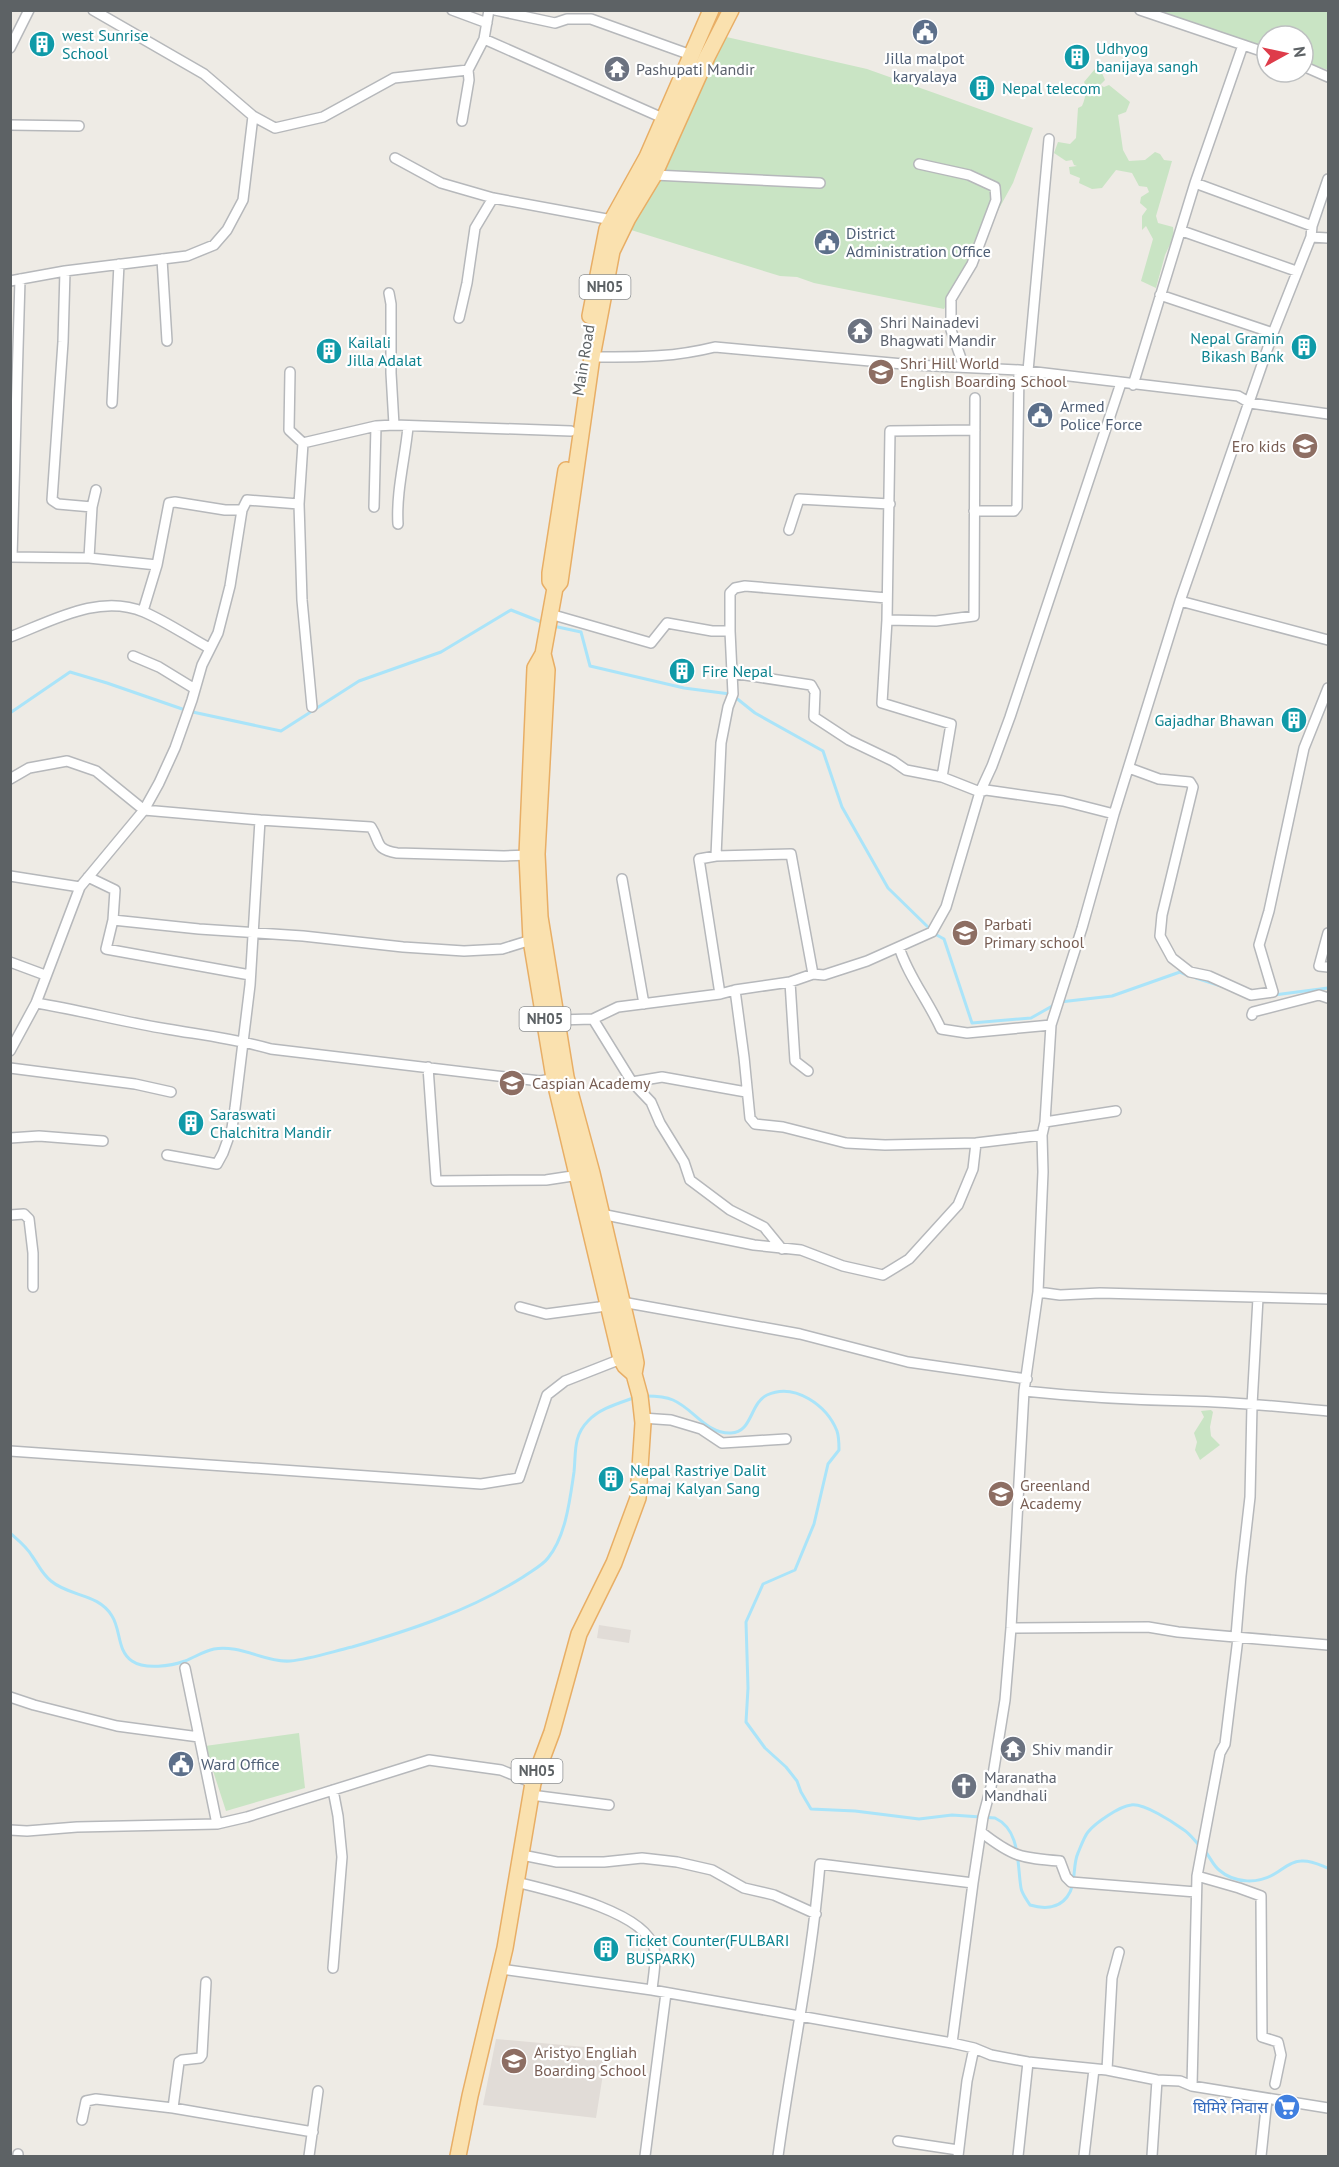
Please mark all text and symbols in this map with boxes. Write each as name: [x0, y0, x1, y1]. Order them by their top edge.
public building icon: Jilla malpot karyalaya: [910, 17, 940, 47]
north arrow: [1255, 24, 1315, 84]
place label: west Sunrise School: [62, 25, 149, 63]
building icon: west Sunrise School: [27, 29, 57, 59]
place label: Udhyog banijaya sangh: [1096, 38, 1198, 76]
building icon: Udhyog banijaya sangh: [1062, 42, 1092, 72]
text: N: [1289, 45, 1310, 59]
place label: Jilla malpot karyalaya: [885, 48, 965, 86]
temple icon: Pashupati Mandir: [602, 54, 632, 84]
place label: Pashupati Mandir: [636, 59, 755, 79]
building icon: Nepal telecom: [967, 73, 997, 103]
place label: Nepal telecom: [1002, 78, 1101, 98]
place label: District Administration Office: [846, 223, 991, 261]
public building icon: District Administration Office: [812, 227, 842, 257]
road number: NH05: [580, 275, 630, 299]
place label: Shri Nainadevi Bhagwati Mandir: [880, 312, 997, 350]
temple icon: Shri Nainadevi Bhagwati Mandir: [845, 316, 875, 346]
street label: Main Road: [568, 323, 598, 397]
place label: Nepal Gramin Bikash Bank: [1190, 328, 1284, 366]
place label: Kailali Jilla Adalat: [347, 332, 422, 370]
building icon: Nepal Gramin Bikash Bank: [1289, 332, 1319, 362]
building icon: Kailali Jilla Adalat: [314, 336, 344, 366]
place label: Shri Hill World English Boarding School: [900, 353, 1067, 391]
school or university icon: Shri Hill World English Boarding School: [866, 357, 896, 387]
place label: Armed Police Force: [1060, 396, 1142, 434]
public building icon: Armed Police Force: [1025, 400, 1055, 430]
school or university icon: Ero kids: [1290, 431, 1320, 461]
place label: Ero kids: [1232, 436, 1286, 456]
building icon: Fire Nepal: [667, 656, 697, 686]
place label: Fire Nepal: [702, 661, 773, 681]
building icon: Gajadhar Bhawan: [1279, 705, 1309, 735]
place label: Gajadhar Bhawan: [1155, 710, 1274, 730]
place label: Parbati Primary school: [984, 914, 1084, 952]
school or university icon: Parbati Primary school: [950, 918, 980, 948]
road number: NH05: [520, 1007, 570, 1031]
school or university icon: Caspian Academy: [497, 1068, 527, 1098]
place label: Caspian Academy: [532, 1073, 651, 1093]
place label: Saraswati Chalchitra Mandir: [210, 1104, 332, 1142]
building icon: Saraswati Chalchitra Mandir: [176, 1108, 206, 1138]
place label: Nepal Rastriye Dalit Samaj Kalyan Sang: [630, 1460, 767, 1498]
building icon: Nepal Rastriye Dalit Samaj Kalyan Sang: [596, 1464, 626, 1494]
place label: Greenland Academy: [1020, 1475, 1090, 1513]
school or university icon: Greenland Academy: [986, 1479, 1016, 1509]
temple icon: Shiv mandir: [998, 1734, 1028, 1764]
place label: Shiv mandir: [1032, 1739, 1114, 1759]
public building icon: Ward Office: [166, 1749, 196, 1779]
place label: Ward Office: [201, 1754, 280, 1774]
road number: NH05: [512, 1759, 562, 1783]
place label: Maranatha Mandhali: [984, 1767, 1057, 1805]
church icon: Maranatha Mandhali: [949, 1771, 979, 1801]
place label: Ticket Counter(FULBARI BUSPARK): [626, 1930, 789, 1968]
building icon: Ticket Counter(FULBARI BUSPARK): [591, 1934, 621, 1964]
place label: Aristyo Engliah Boarding School: [534, 2042, 646, 2080]
school or university icon: Aristyo Engliah Boarding School: [499, 2046, 529, 2076]
supermarket icon: घिमिरे निवास: [1272, 2092, 1302, 2122]
place label: घिमिरे निवास: [1193, 2097, 1269, 2117]

